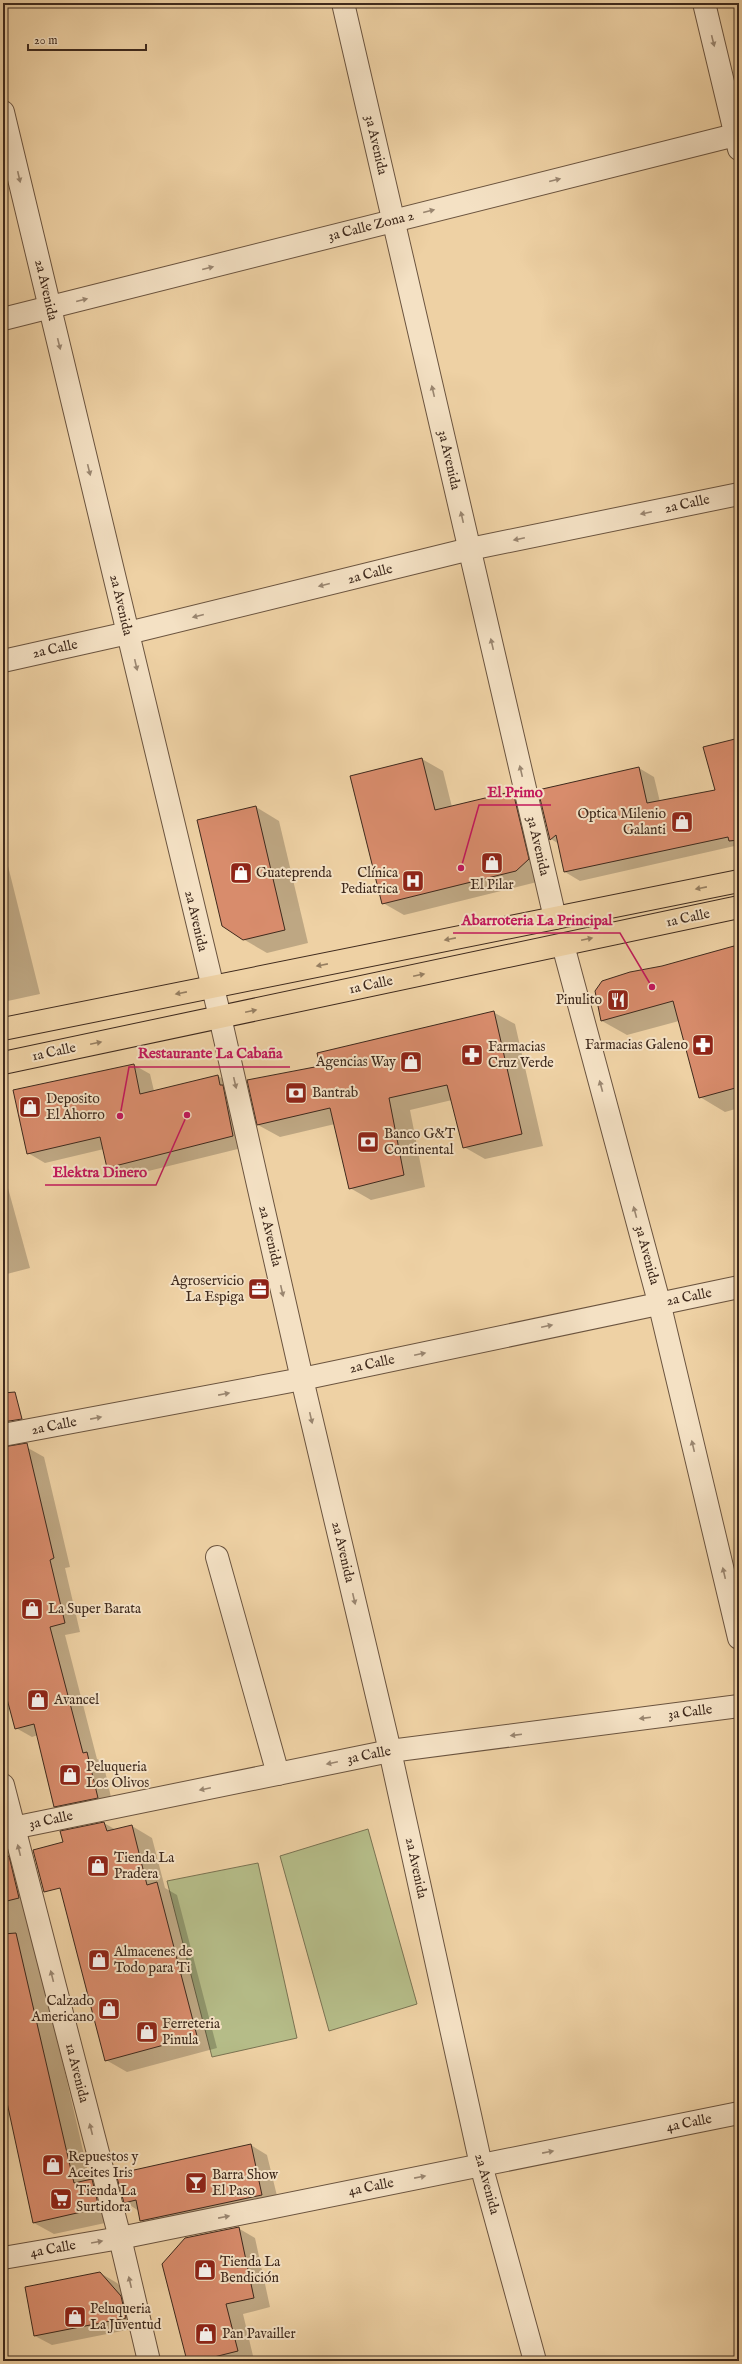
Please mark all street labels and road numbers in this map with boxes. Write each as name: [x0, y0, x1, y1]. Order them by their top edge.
street label: 3a Avenida: [360, 113, 392, 178]
street label: 3a Calle Zona 2: [326, 207, 416, 245]
street label: 2a Avenida: [30, 258, 62, 323]
street label: 3a Avenida: [433, 428, 465, 493]
street label: 2a Calle: [663, 490, 712, 518]
street label: 2a Calle: [346, 560, 395, 588]
street label: 2a Avenida: [105, 573, 137, 638]
street label: 2a Calle: [31, 635, 80, 663]
street label: 3a Avenida: [522, 814, 554, 879]
street label: 2a Avenida: [180, 889, 212, 954]
street label: 1a Calle: [664, 904, 712, 931]
street label: 1a Calle: [347, 971, 395, 998]
street label: 1a Calle: [30, 1038, 78, 1065]
street label: 2a Avenida: [254, 1204, 286, 1269]
street label: 3a Avenida: [630, 1223, 664, 1288]
street label: 2a Calle: [665, 1284, 714, 1310]
street label: 2a Calle: [348, 1350, 397, 1378]
street label: 2a Calle: [30, 1413, 79, 1439]
street label: 2a Avenida: [327, 1520, 359, 1585]
street label: 3a Calle: [667, 1700, 714, 1724]
street label: 3a Calle: [345, 1742, 393, 1768]
street label: 3a Calle: [27, 1806, 75, 1833]
street label: 2a Avenida: [401, 1836, 431, 1901]
street label: 1a Avenida: [61, 2041, 93, 2106]
street label: 4a Calle: [665, 2110, 714, 2136]
street label: 2a Avenida: [470, 2152, 504, 2217]
street label: 4a Calle: [347, 2174, 396, 2200]
street label: 4a Calle: [29, 2236, 78, 2262]

